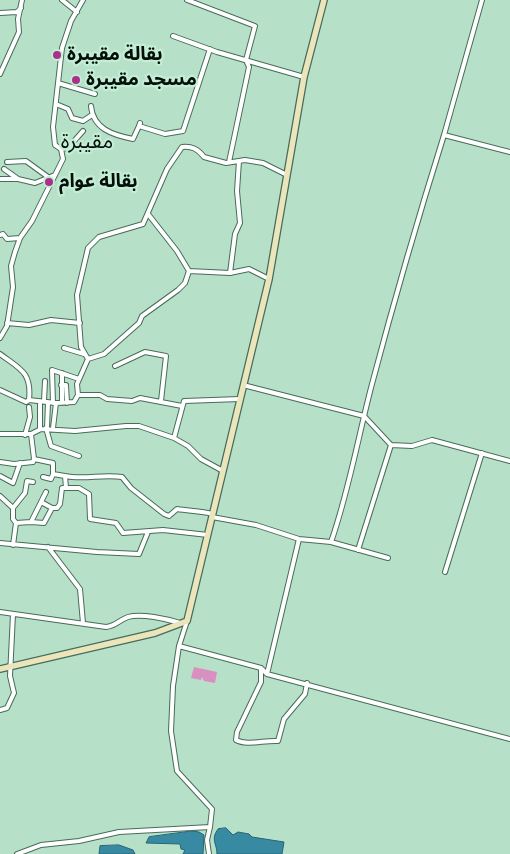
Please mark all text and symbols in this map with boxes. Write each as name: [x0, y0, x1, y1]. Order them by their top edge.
place label: بقالة مقيبرة: [67, 44, 162, 66]
marker: بقالة مقيبرة: [51, 49, 63, 61]
place label: مسجد مقيبرة: [86, 69, 197, 91]
marker: مسجد مقيبرة: [70, 74, 82, 86]
district label: مقيبرة: [61, 129, 113, 155]
place label: بقالة عوام: [59, 171, 138, 193]
marker: بقالة عوام: [43, 176, 55, 188]

